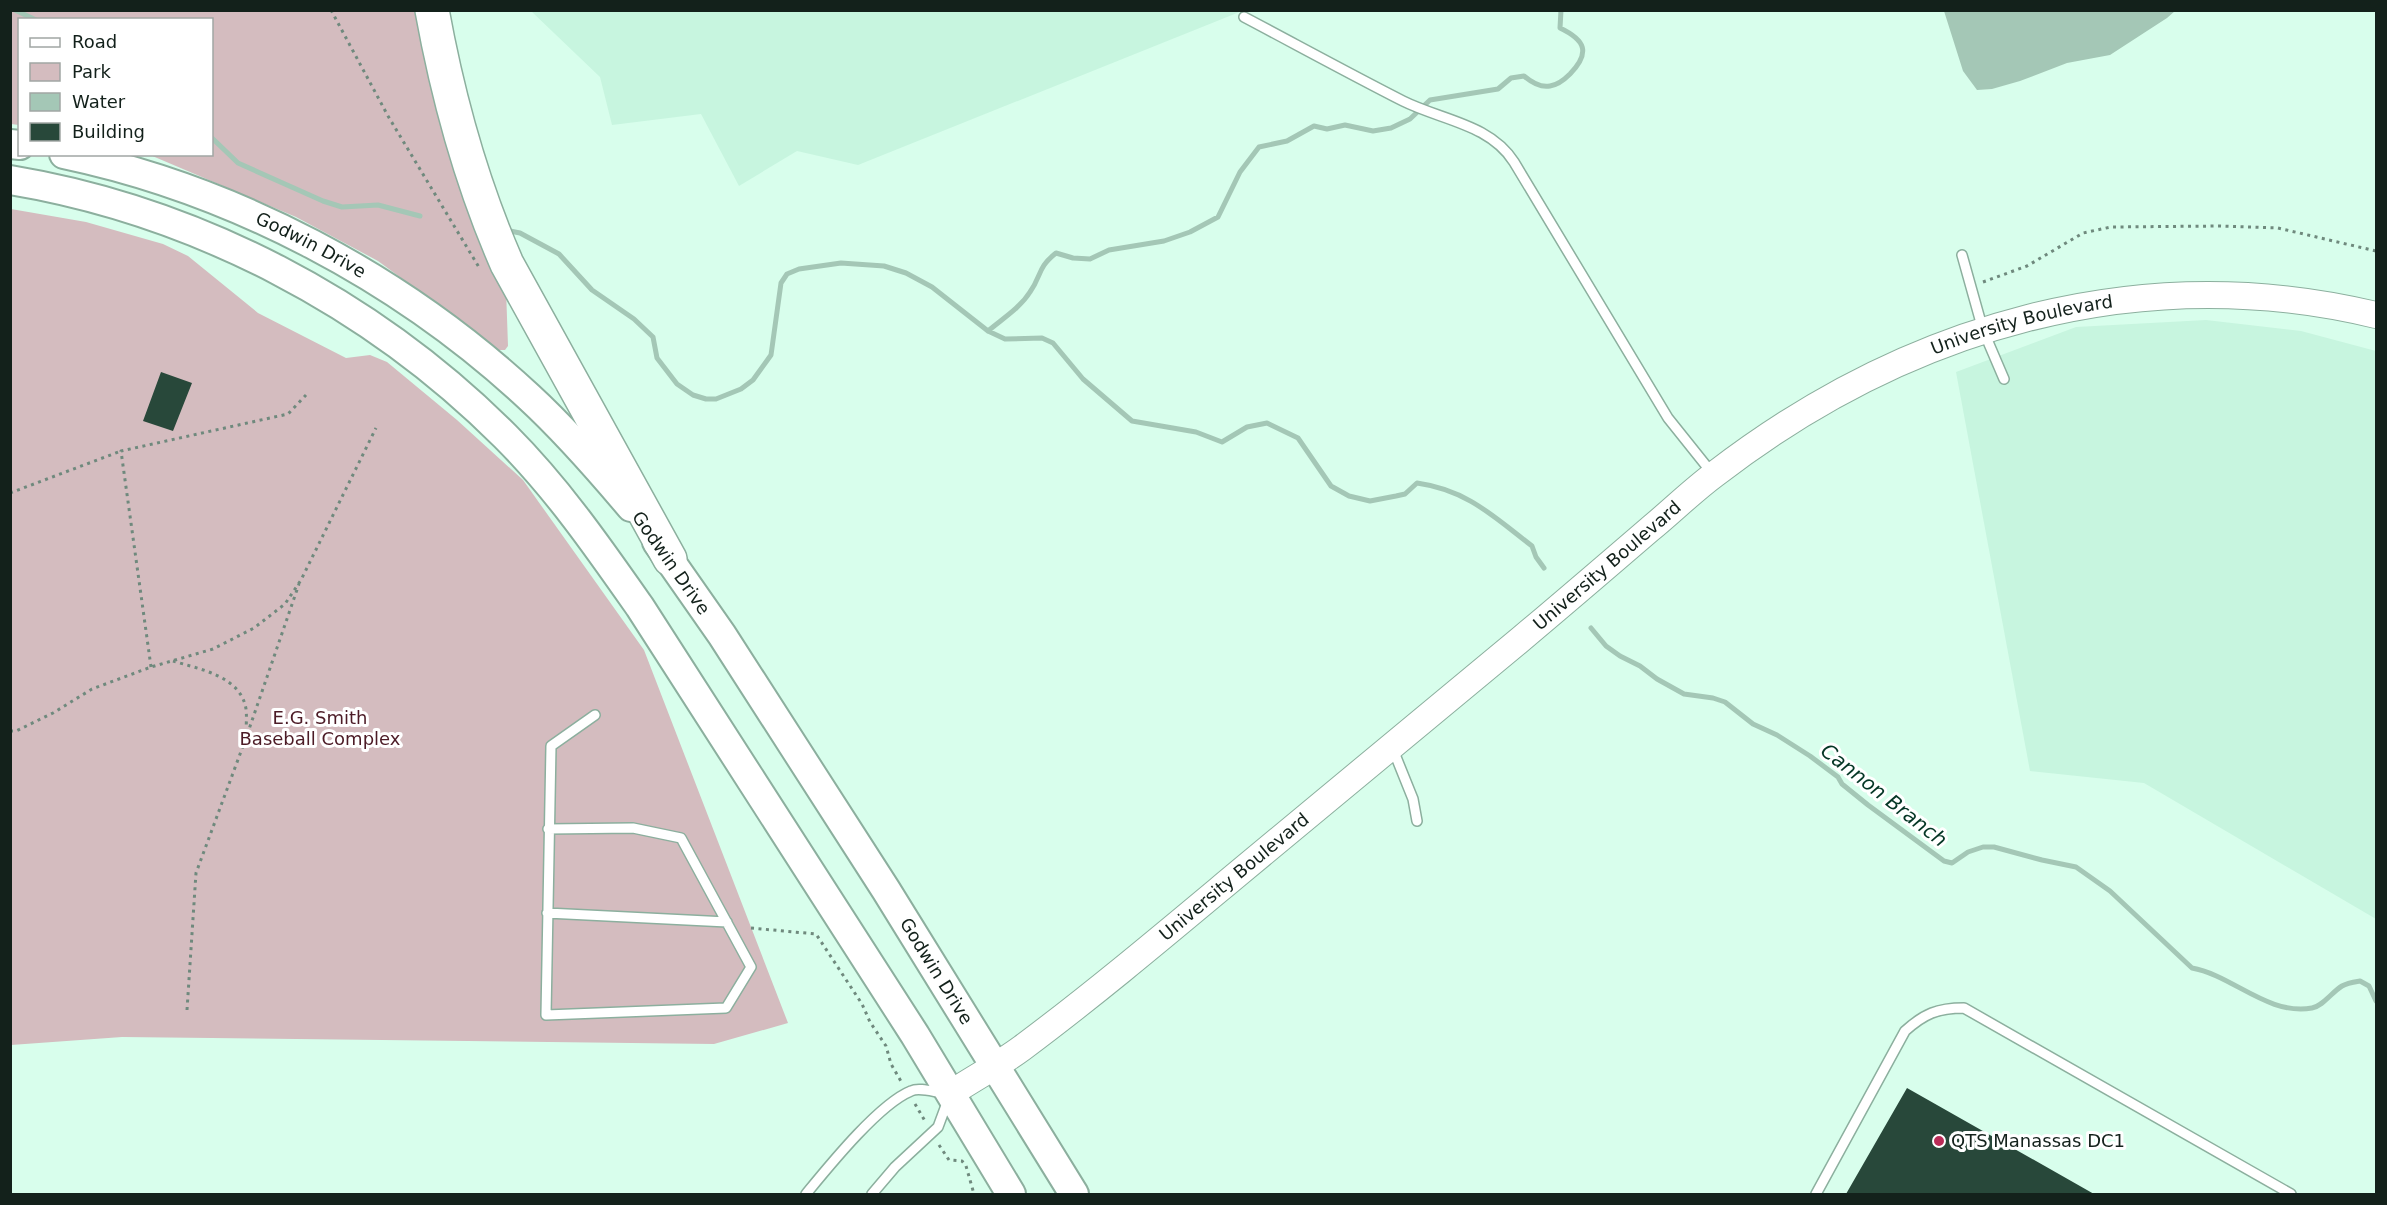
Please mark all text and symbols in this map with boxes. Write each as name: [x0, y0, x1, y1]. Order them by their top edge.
legend: [18, 18, 213, 156]
text: Road: [72, 31, 117, 52]
text: Park: [72, 61, 111, 82]
text: Water: [72, 91, 126, 112]
text: Building: [72, 121, 145, 142]
street label: Godwin Drive: [253, 207, 370, 282]
street label: University Boulevard: [1928, 291, 2114, 359]
street label: University Boulevard: [1529, 496, 1685, 634]
street label: Godwin Drive: [628, 507, 715, 618]
park label: E.G. Smith Baseball Complex: [240, 707, 401, 749]
water label: Cannon Branch: [1816, 738, 1952, 852]
street label: University Boulevard: [1155, 808, 1313, 945]
street label: Godwin Drive: [896, 914, 977, 1028]
place label: QTS Manassas DC1: [1951, 1130, 2125, 1151]
marker: QTS Manassas DC1: [1932, 1134, 1946, 1148]

